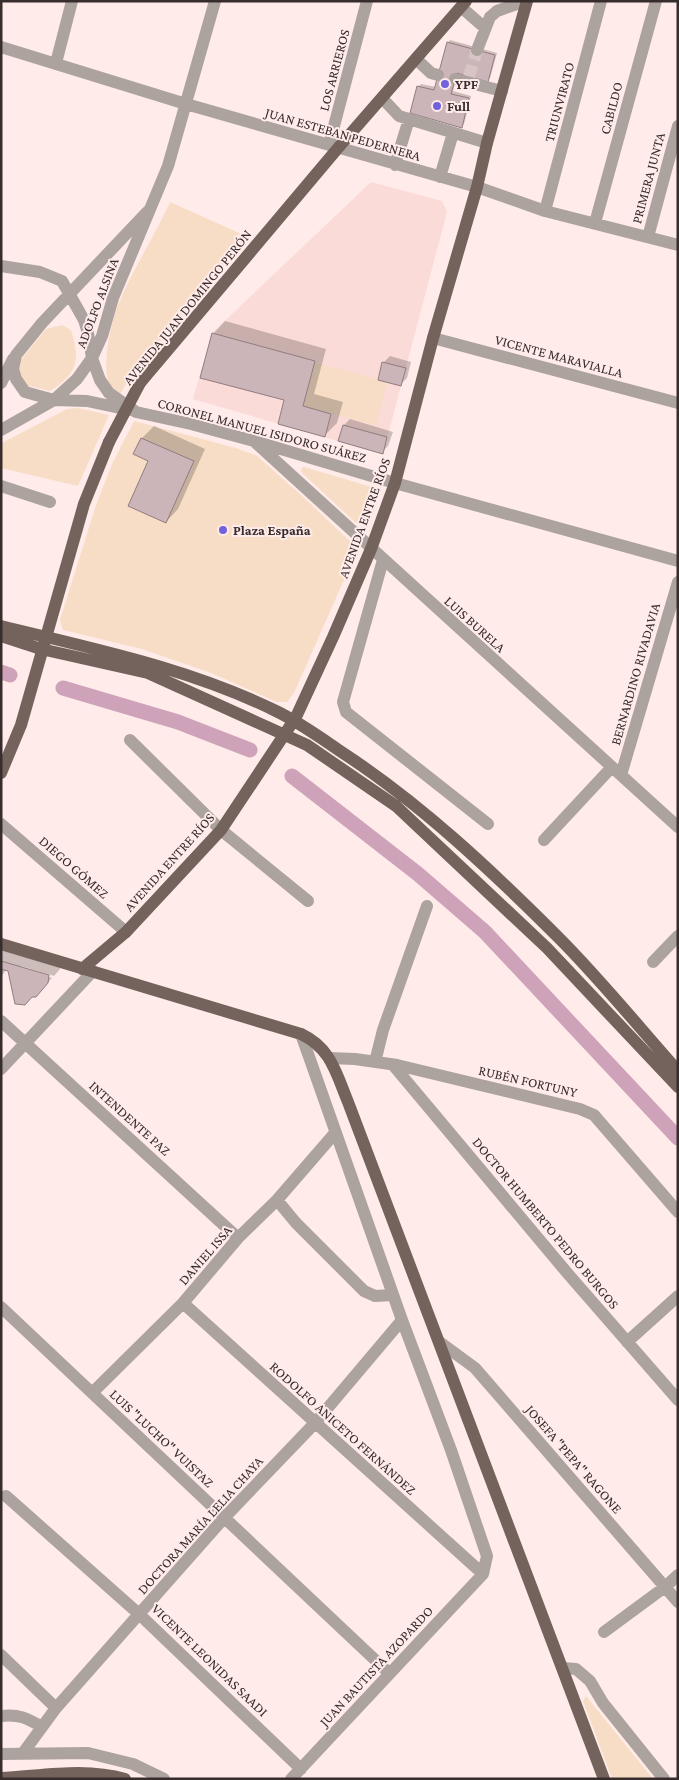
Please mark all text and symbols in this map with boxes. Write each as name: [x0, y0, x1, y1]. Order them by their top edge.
street label: LOS ARRIEROS: [315, 27, 353, 113]
street label: TRIUNVIRATO: [541, 60, 577, 144]
place label: YPF: [455, 76, 479, 92]
marker: YPF: [439, 78, 451, 90]
street label: CABILDO: [596, 80, 626, 136]
place label: Full: [447, 98, 470, 114]
marker: Full: [431, 100, 443, 112]
street label: JUAN ESTEBAN PEDERNERA: [262, 104, 423, 164]
street label: PRIMERA JUNTA: [628, 131, 668, 225]
street label: AVENIDA JUAN DOMINGO PERÓN: [119, 226, 255, 388]
street label: ADOLFO ALSINA: [72, 256, 122, 350]
street label: VICENTE MARAVIALLA: [493, 331, 625, 381]
street label: CORONEL MANUEL ISIDORO SUÁREZ: [156, 394, 368, 466]
street label: AVENIDA ENTRE RÍOS: [335, 455, 393, 580]
place label: Plaza España: [233, 522, 311, 538]
marker: Plaza España: [217, 524, 229, 536]
street label: LUIS BURELA: [441, 592, 509, 656]
street label: BERNARDINO RIVADAVIA: [607, 601, 663, 747]
street label: AVENIDA ENTRE RÍOS: [121, 809, 218, 915]
street label: DIEGO GÓMEZ: [36, 833, 112, 901]
street label: RUBÉN FORTUNY: [477, 1062, 579, 1100]
street label: INTENDENTE PAZ: [86, 1077, 174, 1159]
street label: DOCTOR HUMBERTO PEDRO BURGOS: [469, 1134, 623, 1312]
street label: DANIEL ISSA: [175, 1222, 235, 1288]
street label: RODOLFO ANICETO FERNÁNDEZ: [267, 1358, 419, 1498]
street label: LUIS "LUCHO" VUISTAZ: [107, 1386, 217, 1490]
street label: JOSEFA "PEPA" RAGONE: [521, 1400, 626, 1517]
street label: DOCTORA MARÍA LELIA CHAYA: [134, 1453, 266, 1597]
street label: VICENTE LEONIDAS SAADI: [149, 1600, 271, 1720]
street label: JUAN BAUTISTA AZOPARDO: [315, 1602, 436, 1731]

